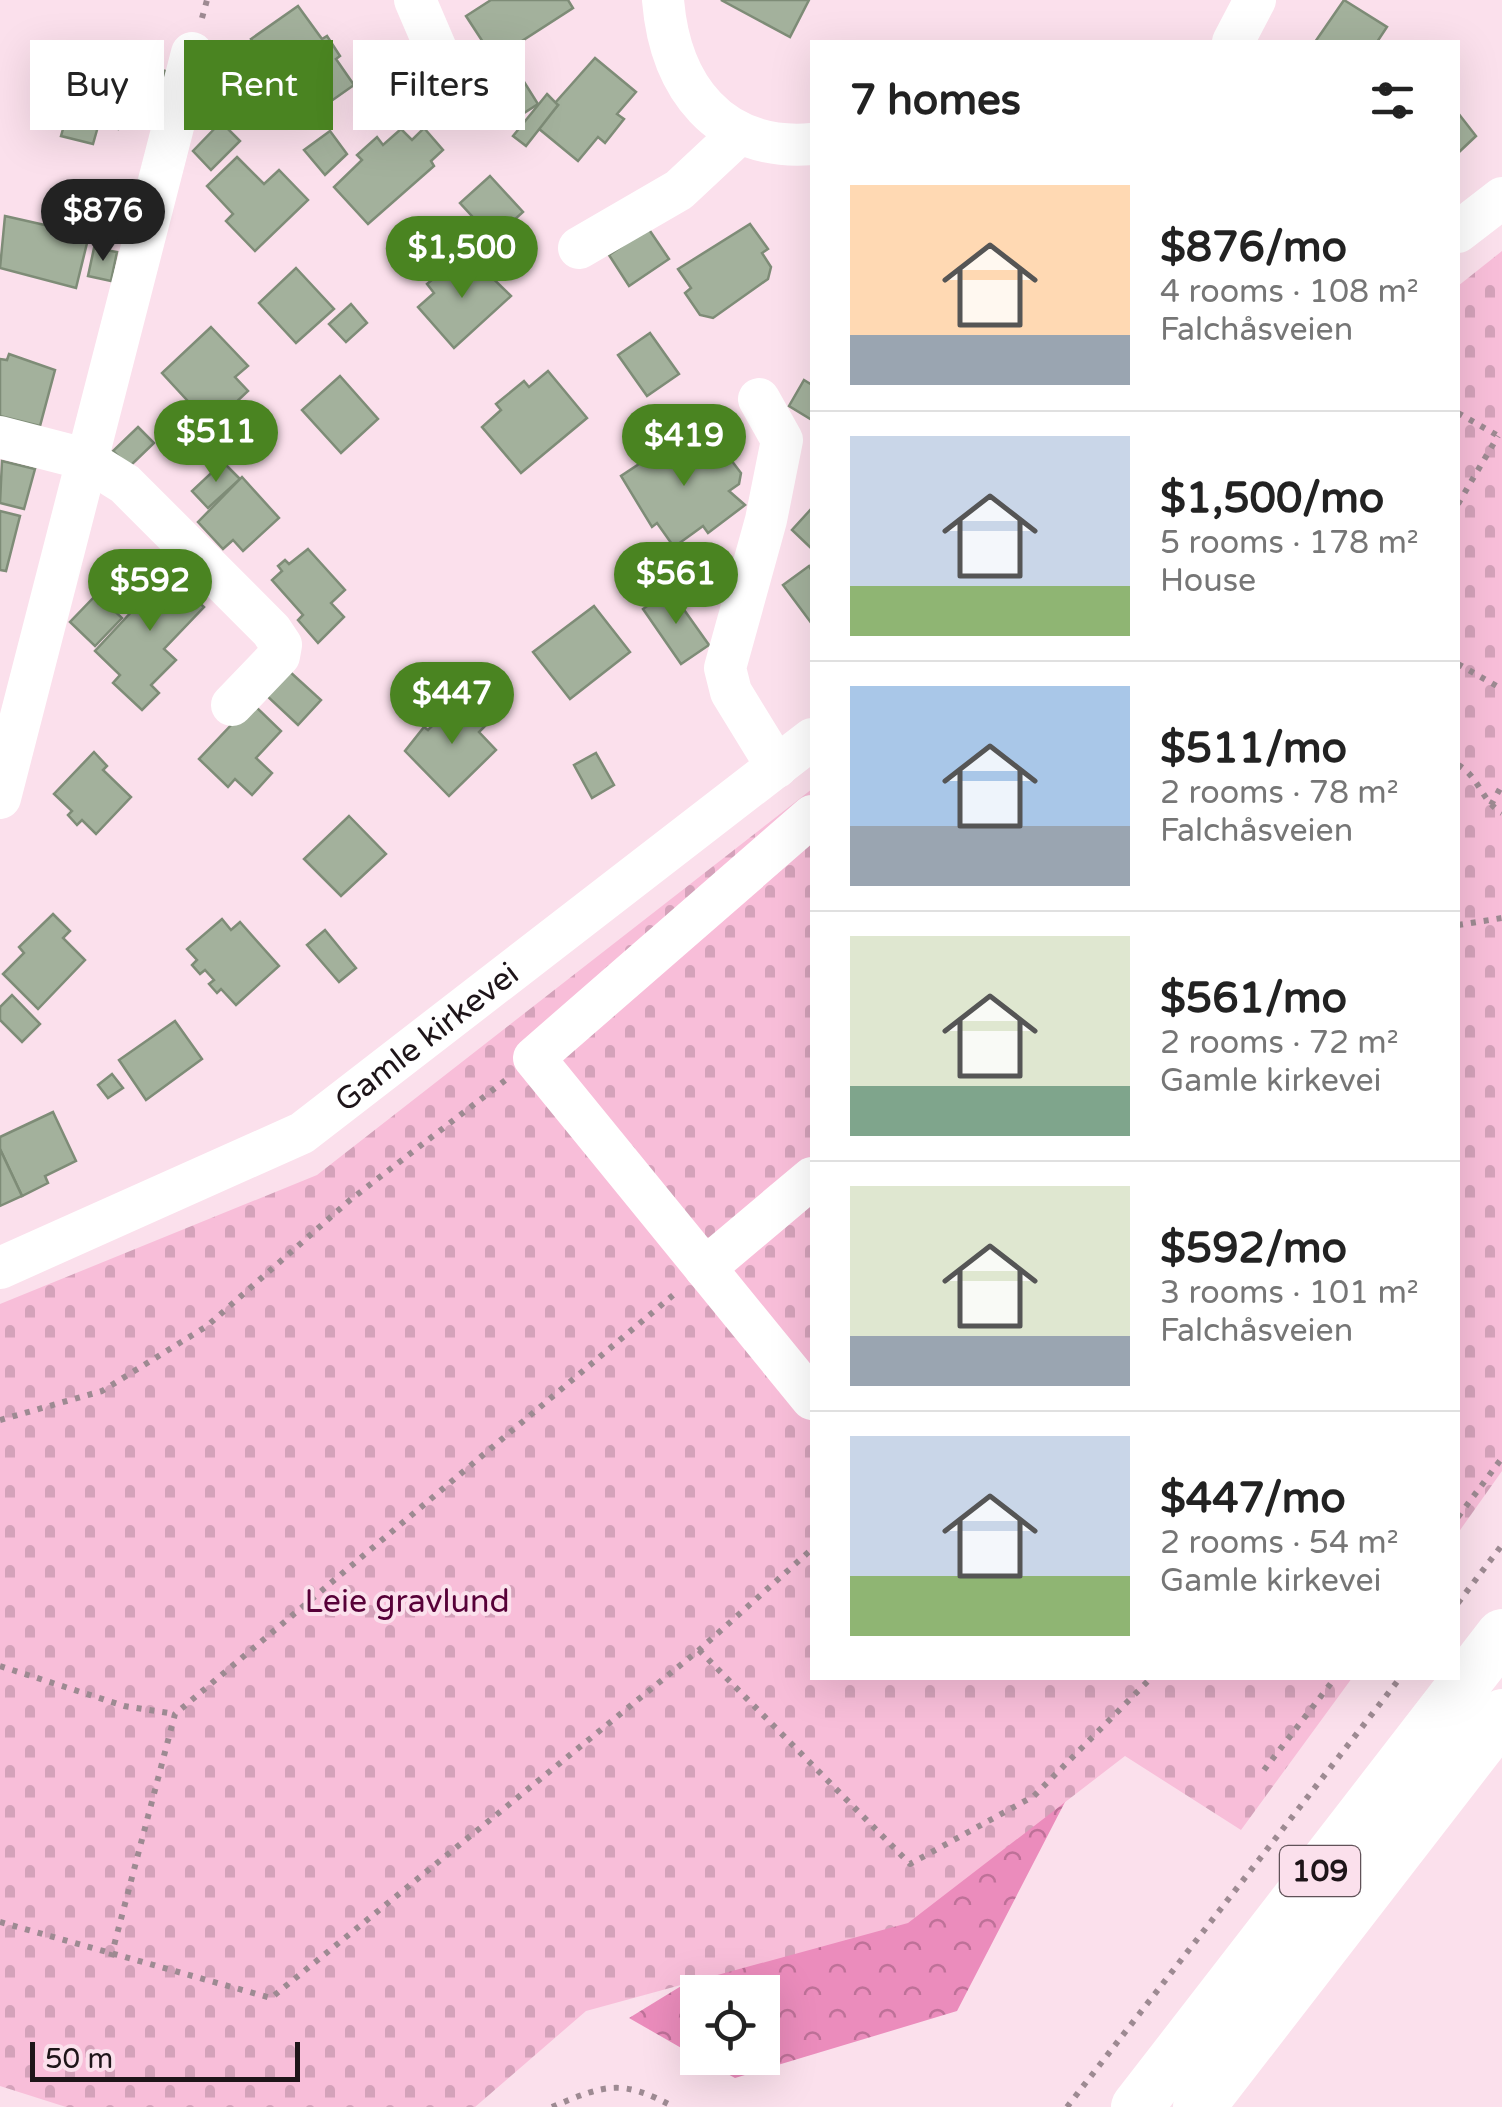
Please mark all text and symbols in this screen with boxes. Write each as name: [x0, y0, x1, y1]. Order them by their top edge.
chip: Buy: [30, 40, 164, 130]
chip: Rent: [184, 40, 333, 130]
chip: Filters: [353, 40, 525, 130]
icon: filters: [1365, 73, 1420, 128]
text: 7 homes: [850, 75, 1021, 126]
pin: $876: [44, 179, 162, 264]
text: $876: [63, 192, 143, 230]
pin: $1,500: [381, 216, 543, 301]
text: $876/mo: [1160, 222, 1347, 273]
icon: home: [930, 225, 1050, 345]
text: $1,500: [408, 229, 516, 267]
text: 4 rooms · 108 m²: [1160, 273, 1419, 311]
text: Falchåsveien: [1160, 311, 1353, 349]
pin: $511: [157, 400, 275, 485]
pin: $419: [625, 404, 743, 489]
text: $511: [176, 413, 256, 451]
text: $419: [644, 417, 724, 455]
text: $1,500/mo: [1160, 473, 1384, 524]
icon: home: [930, 476, 1050, 596]
text: 5 rooms · 178 m²: [1160, 524, 1419, 562]
pin: $561: [617, 542, 735, 627]
pin: $592: [91, 549, 209, 634]
text: $561: [636, 555, 716, 593]
text: $592: [110, 562, 190, 600]
text: House: [1160, 562, 1256, 600]
pin: $447: [393, 662, 511, 747]
text: $447: [412, 675, 492, 713]
text: $511/mo: [1160, 723, 1347, 774]
icon: home: [930, 726, 1050, 846]
text: 2 rooms · 78 m²: [1160, 774, 1399, 812]
text: Falchåsveien: [1160, 812, 1353, 850]
street label: Gamle kirkevei: [328, 955, 526, 1120]
text: $561/mo: [1160, 973, 1347, 1024]
icon: home: [930, 976, 1050, 1096]
text: 2 rooms · 72 m²: [1160, 1024, 1399, 1062]
text: Gamle kirkevei: [1160, 1062, 1382, 1100]
text: $592/mo: [1160, 1223, 1347, 1274]
icon: home: [930, 1226, 1050, 1346]
text: 3 rooms · 101 m²: [1160, 1274, 1419, 1312]
text: Falchåsveien: [1160, 1312, 1353, 1350]
text: $447/mo: [1160, 1473, 1346, 1524]
icon: home: [930, 1476, 1050, 1596]
text: 2 rooms · 54 m²: [1160, 1524, 1399, 1562]
text: Gamle kirkevei: [1160, 1562, 1382, 1600]
park label: Leie gravlund: [304, 1583, 510, 1621]
road number: 109: [1280, 1846, 1360, 1896]
map controls: [680, 1975, 780, 2075]
button: locate: [680, 1975, 780, 2075]
scale bar: [30, 2037, 300, 2082]
text: 50 m: [45, 2042, 113, 2076]

